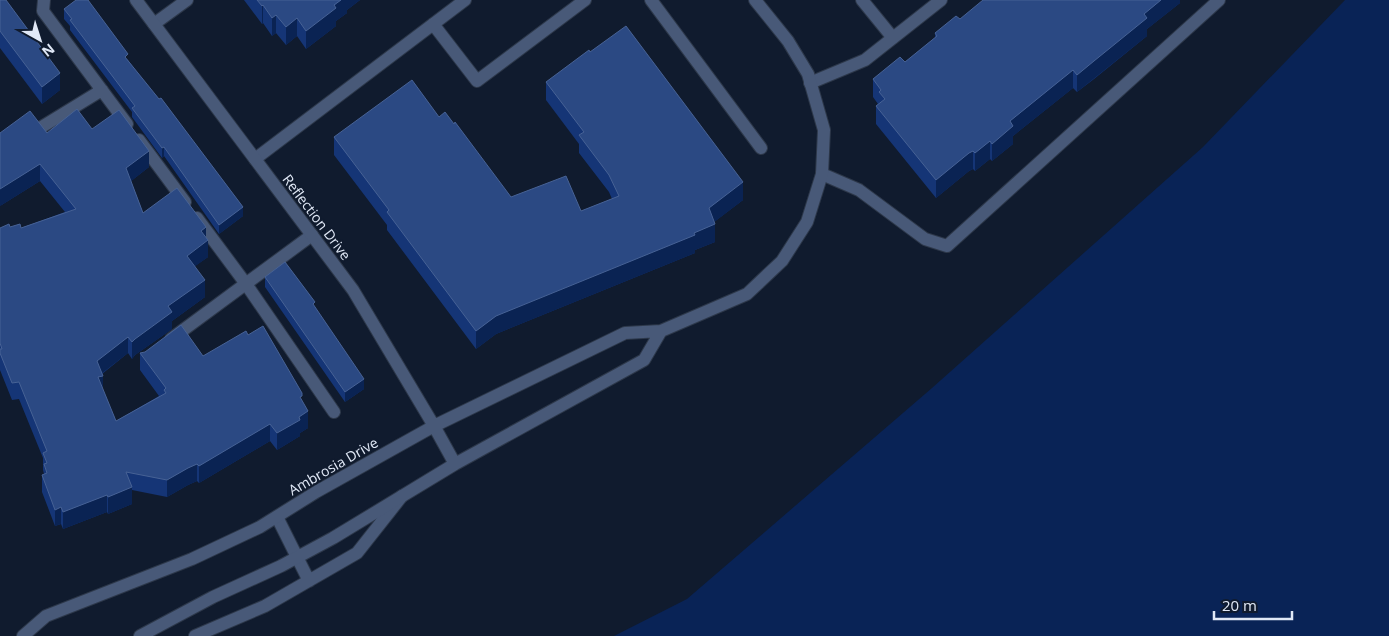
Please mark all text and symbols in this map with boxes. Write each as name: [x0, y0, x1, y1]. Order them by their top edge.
north arrow: [15, 15, 65, 65]
text: N: [38, 40, 59, 61]
street label: Reflection Drive: [278, 170, 356, 264]
street label: Ambrosia Drive: [285, 433, 381, 499]
scale bar: [1214, 588, 1292, 620]
text: 20 m: [1222, 595, 1257, 615]

